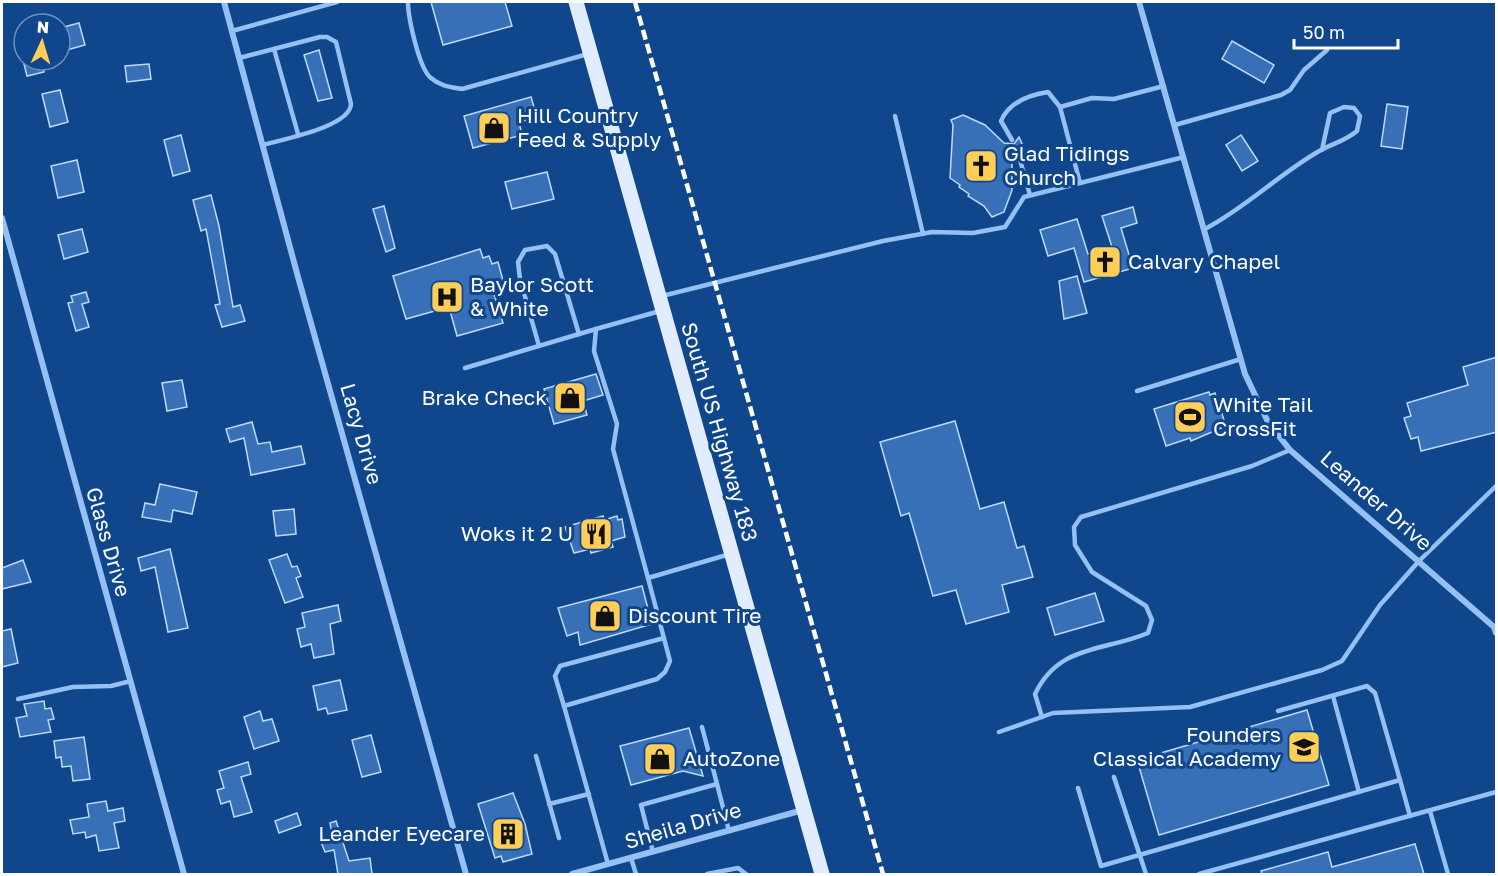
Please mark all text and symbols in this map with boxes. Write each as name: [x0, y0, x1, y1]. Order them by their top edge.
north arrow: [12, 12, 72, 72]
scale bar: [1294, 12, 1398, 50]
text: N: [36, 17, 50, 37]
text: 50 m: [1303, 21, 1345, 43]
place label: Hill Country Feed & Supply: [517, 102, 661, 152]
shop icon: Hill Country Feed & Supply: [476, 110, 512, 146]
place label: Glad Tidings Church: [1004, 140, 1130, 190]
church icon: Glad Tidings Church: [963, 148, 999, 184]
church icon: Calvary Chapel: [1087, 244, 1123, 280]
place label: Calvary Chapel: [1128, 248, 1280, 274]
place label: Baylor Scott & White: [470, 271, 594, 321]
hospital icon: Baylor Scott & White: [429, 279, 465, 315]
street label: South US Highway 183: [676, 319, 764, 544]
street label: Lacy Drive: [335, 380, 389, 487]
shop icon: Brake Check: [552, 380, 588, 416]
place label: Brake Check: [422, 384, 547, 410]
place label: White Tail CrossFit: [1213, 391, 1313, 441]
sports icon: White Tail CrossFit: [1172, 399, 1208, 435]
street label: Leander Drive: [1316, 445, 1438, 556]
street label: Glass Drive: [81, 484, 137, 600]
restaurant icon: Woks it 2 U: [578, 516, 614, 552]
place label: Woks it 2 U: [461, 520, 573, 546]
shop icon: Discount Tire: [587, 598, 623, 634]
place label: Discount Tire: [628, 602, 761, 628]
place label: Founders Classical Academy: [1093, 721, 1281, 771]
school or university icon: Founders Classical Academy: [1286, 729, 1322, 765]
shop icon: AutoZone: [642, 741, 678, 777]
place label: AutoZone: [683, 745, 780, 771]
street label: Sheila Drive: [621, 796, 744, 854]
building icon: Leander Eyecare: [490, 816, 526, 852]
place label: Leander Eyecare: [318, 820, 485, 846]

